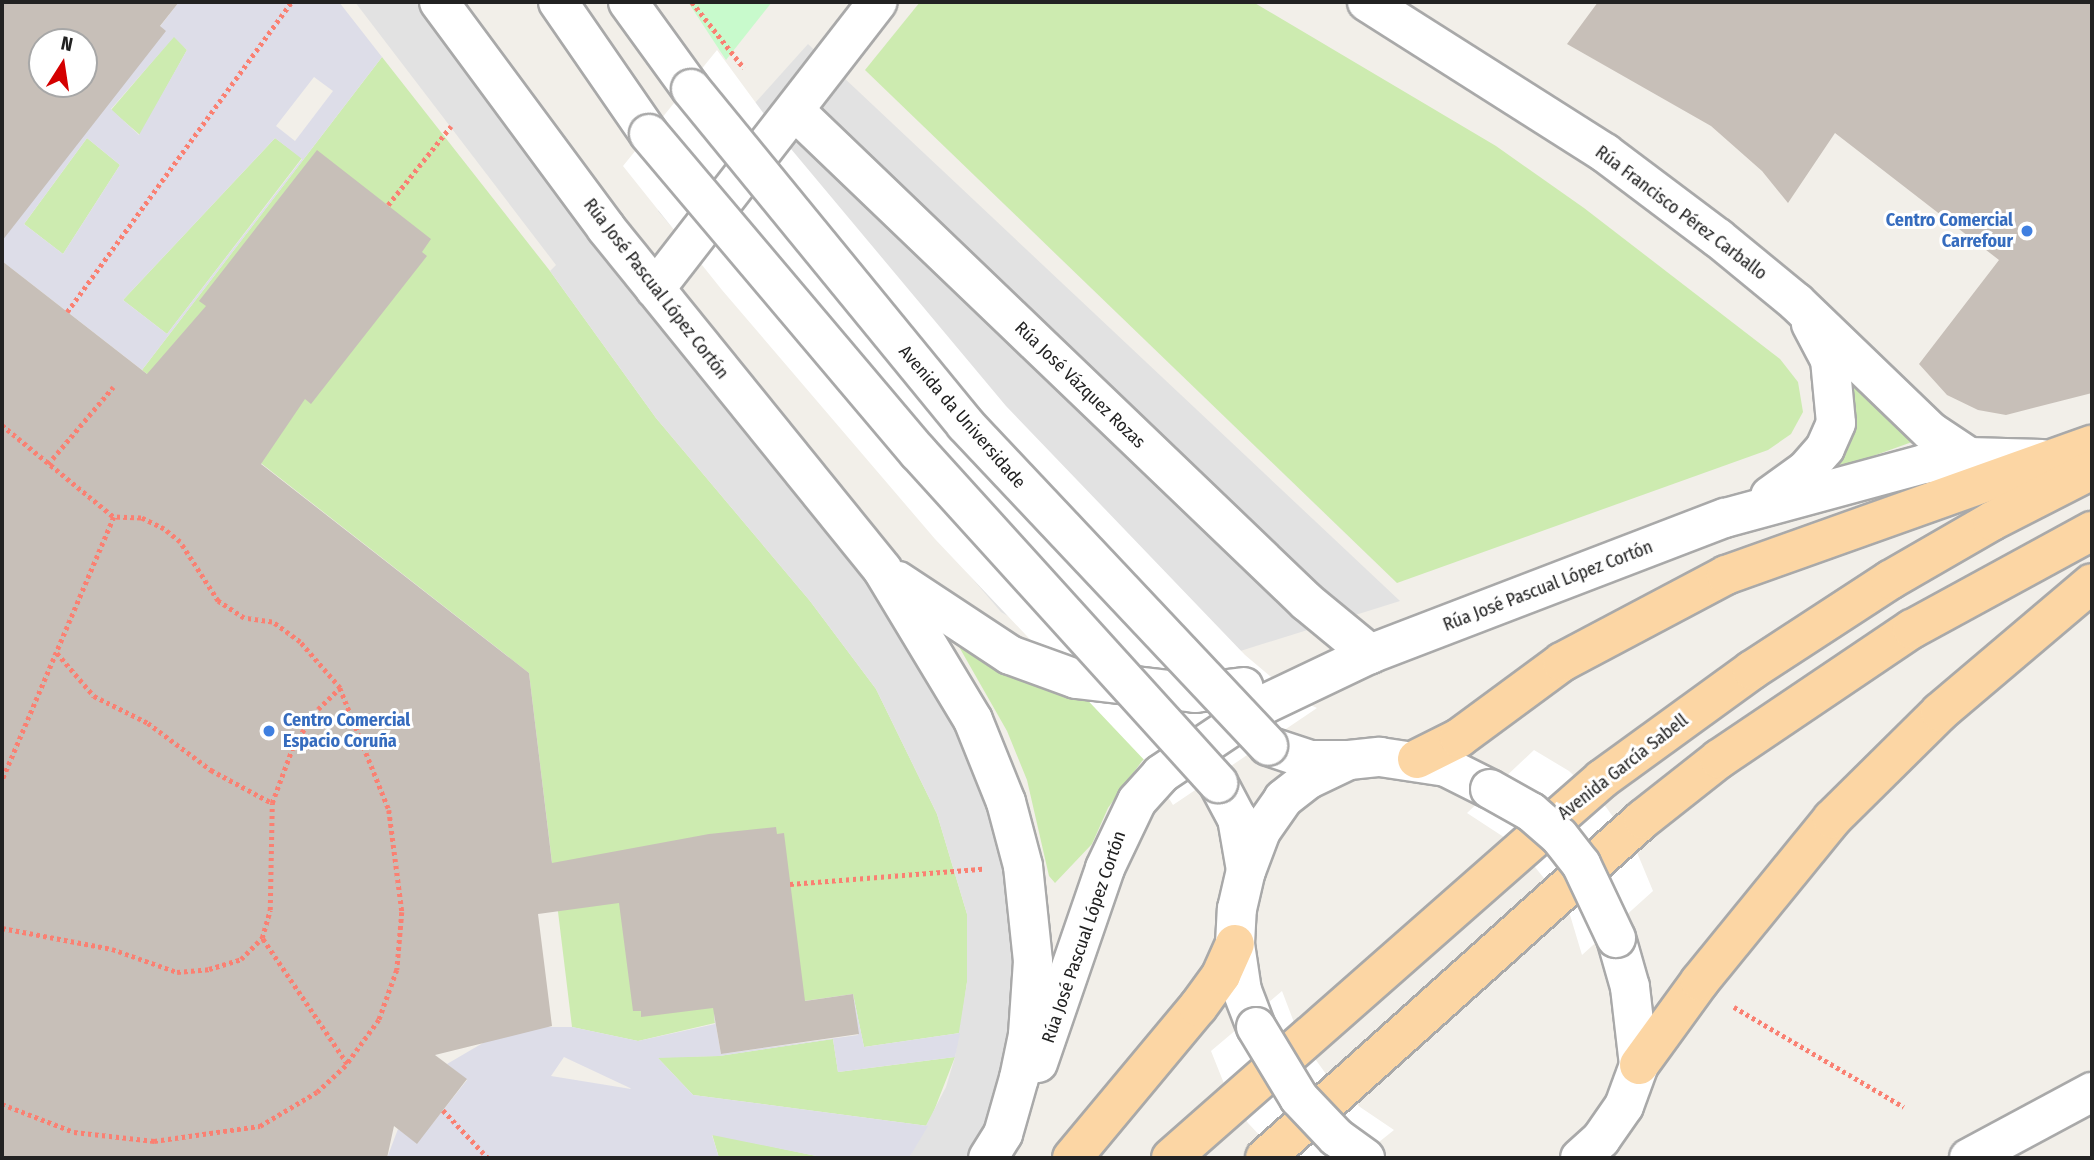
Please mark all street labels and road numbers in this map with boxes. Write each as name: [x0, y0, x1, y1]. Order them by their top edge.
street label: Rúa Francisco Pérez Carballo: [1591, 141, 1771, 285]
street label: Rúa José Pascual López Cortón: [579, 195, 733, 383]
street label: Rúa José Vázquez Rozas: [1010, 317, 1150, 453]
street label: Avenida da Universidade: [894, 341, 1030, 493]
street label: Rúa José Pascual López Cortón: [1440, 536, 1656, 636]
street label: Avenida García Sabell: [1554, 710, 1692, 824]
street label: Rúa José Pascual López Cortón: [1038, 828, 1130, 1046]

